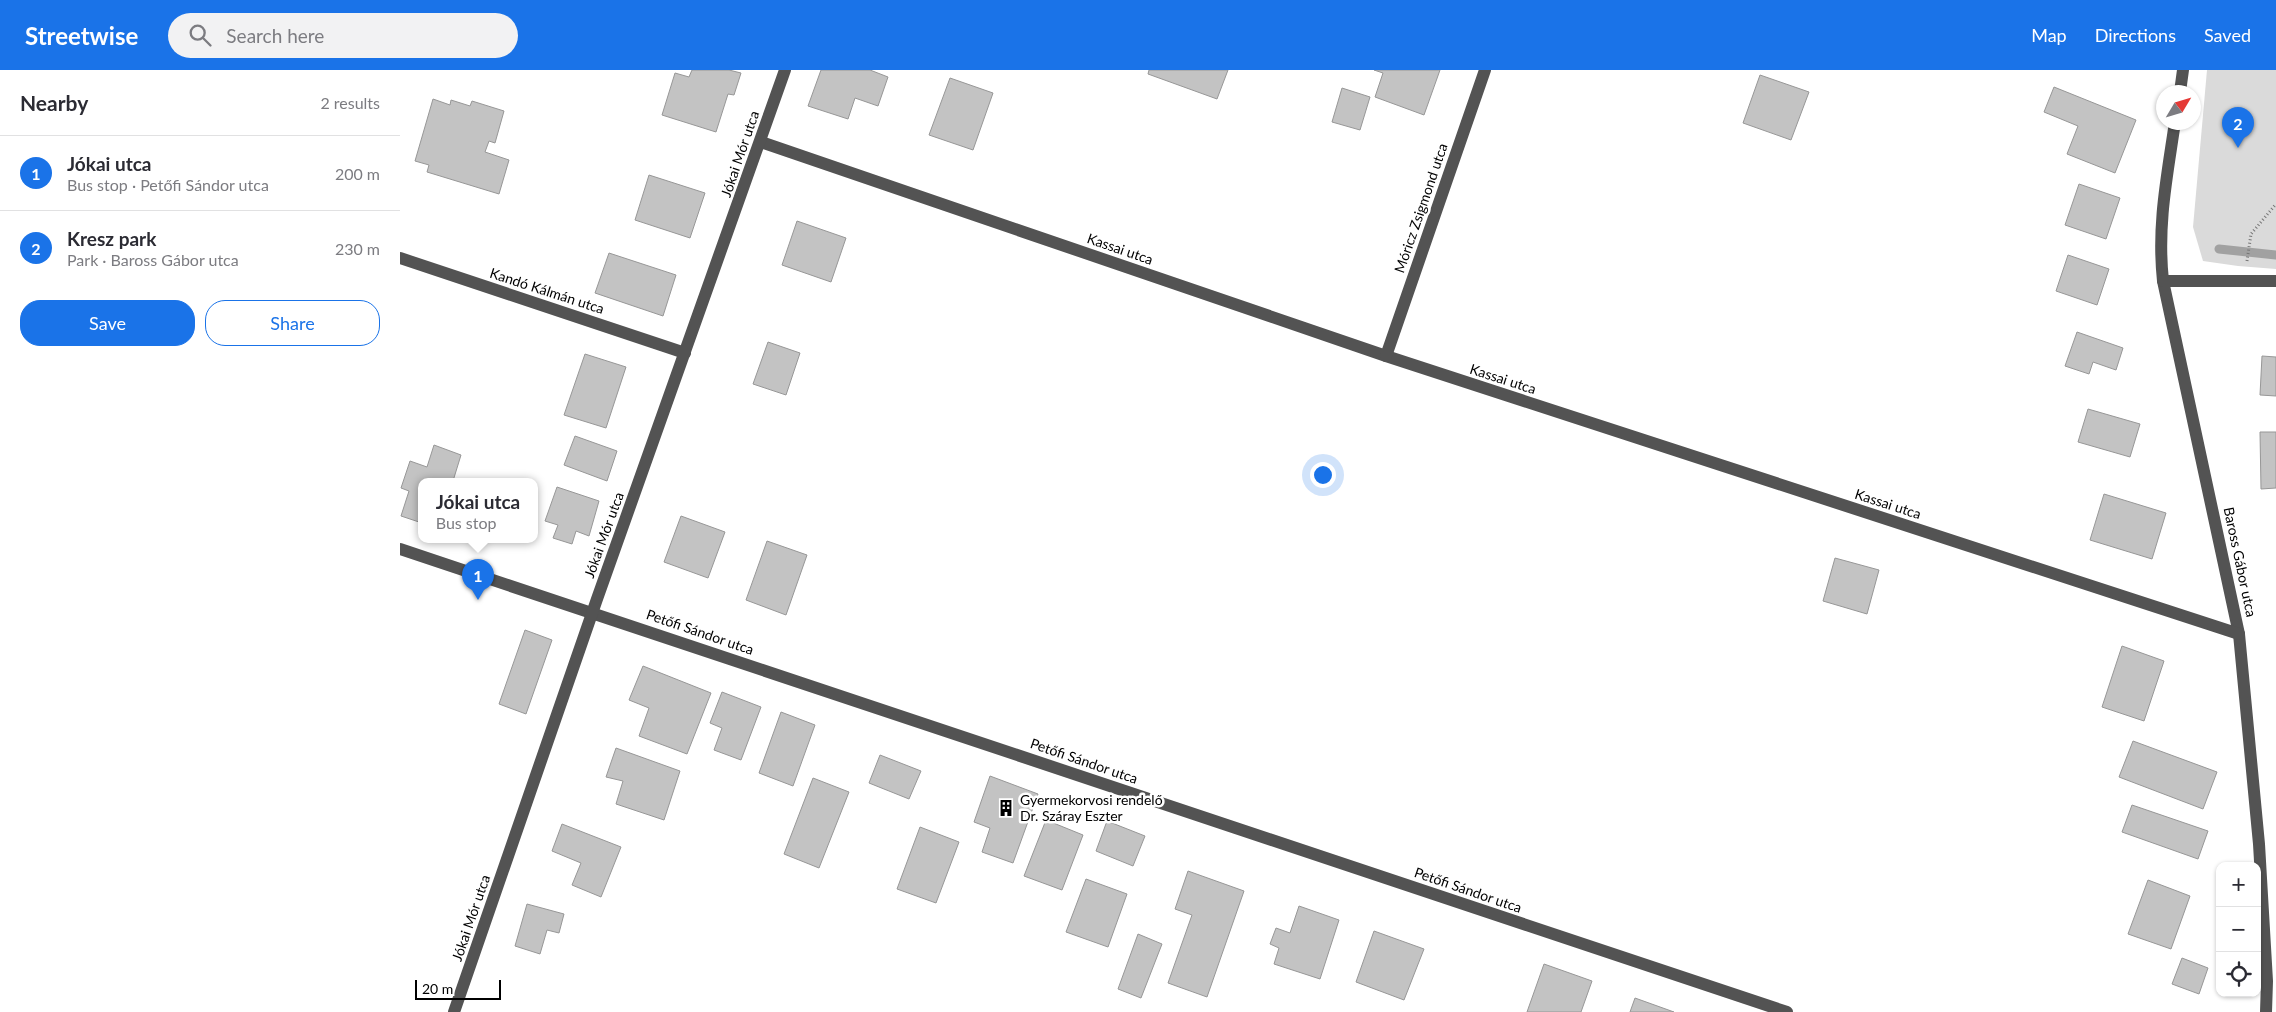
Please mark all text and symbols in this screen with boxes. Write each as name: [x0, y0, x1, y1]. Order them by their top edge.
search box: [168, 13, 518, 58]
text: Streetwise: [25, 21, 138, 50]
icon: search: [186, 21, 214, 49]
text: Search here: [226, 24, 324, 47]
text: Map: [2031, 24, 2067, 46]
text: Directions: [2095, 24, 2176, 46]
text: Saved: [2204, 24, 2251, 46]
north arrow: [2156, 85, 2201, 130]
text: Nearby: [20, 90, 88, 115]
text: 2 results: [320, 93, 380, 112]
pin: 2: [2222, 107, 2254, 148]
street label: Jókai Mór utca: [717, 108, 762, 199]
street label: Móricz Zsigmond utca: [1390, 141, 1451, 275]
text: Jókai utca: [67, 152, 152, 175]
text: 1: [31, 164, 41, 183]
text: 200 m: [335, 164, 380, 183]
text: Bus stop · Petőfi Sándor utca: [67, 175, 269, 194]
text: Kresz park: [67, 227, 156, 250]
street label: Kassai utca: [1085, 229, 1155, 268]
text: 2: [31, 239, 41, 258]
text: 230 m: [335, 239, 380, 258]
text: Park · Baross Gábor utca: [67, 250, 239, 269]
street label: Kandó Kálmán utca: [488, 264, 606, 317]
button: Save: [20, 300, 195, 346]
button: Share: [205, 300, 380, 346]
street label: Kassai utca: [1468, 360, 1538, 397]
your location: [1310, 462, 1336, 488]
popup: [418, 478, 538, 543]
street label: Kassai utca: [1853, 485, 1923, 522]
text: Jókai utca: [436, 490, 520, 513]
street label: Jókai Mór utca: [580, 490, 627, 580]
street label: Baross Gábor utca: [2221, 505, 2260, 619]
text: Bus stop: [436, 513, 497, 532]
pin: 1: [462, 559, 494, 600]
street label: Petőfi Sándor utca: [644, 605, 756, 658]
street label: Petőfi Sándor utca: [1028, 734, 1140, 787]
place label: Gyermekorvosi rendelő Dr. Száray Eszter: [1020, 791, 1163, 824]
building icon: Gyermekorvosi rendelő Dr. Száray Eszter: [996, 798, 1016, 818]
map controls: [2216, 862, 2261, 997]
button: +: [2216, 862, 2261, 907]
street label: Petőfi Sándor utca: [1412, 863, 1524, 916]
street label: Jókai Mór utca: [448, 872, 493, 963]
button: −: [2216, 907, 2261, 952]
button: locate: [2216, 952, 2261, 997]
scale bar: [415, 977, 501, 1000]
text: 20 m: [422, 980, 453, 997]

